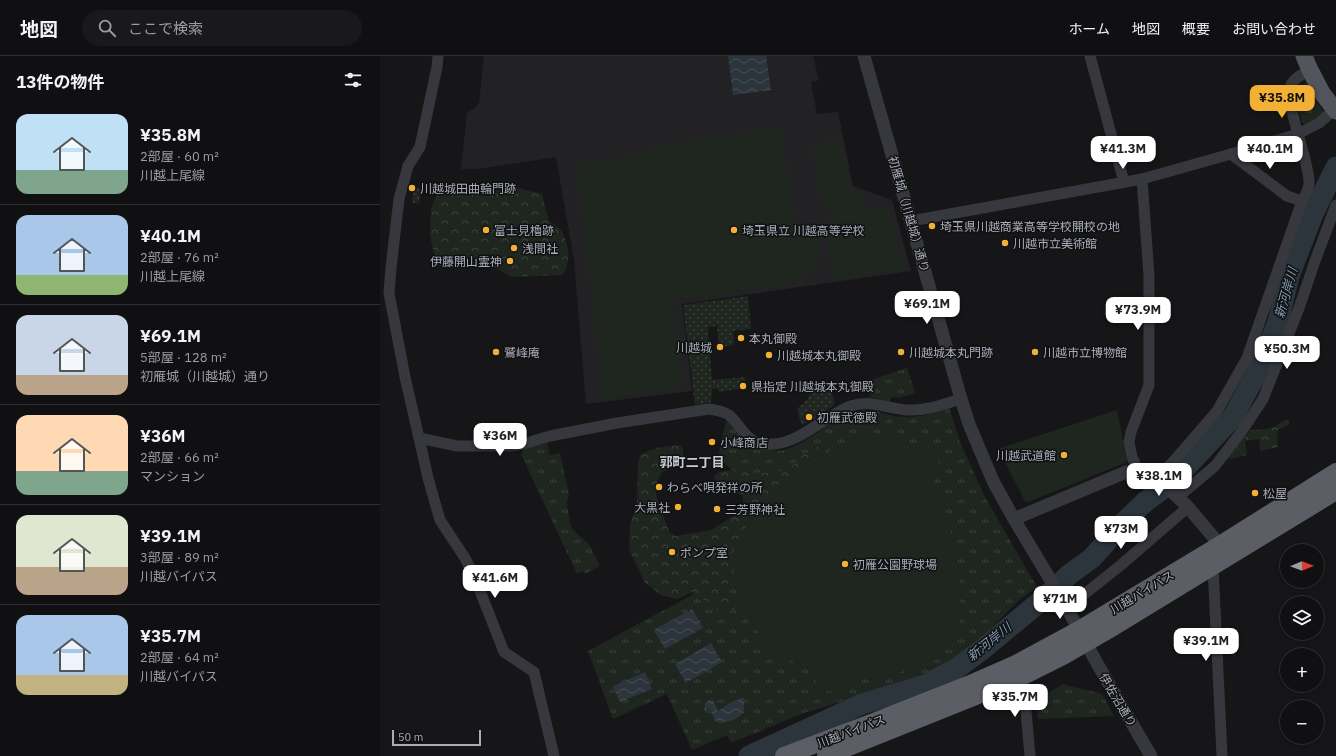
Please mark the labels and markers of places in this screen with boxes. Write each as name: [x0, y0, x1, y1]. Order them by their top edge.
pin: ¥35.8M: [1249, 85, 1315, 119]
pin: ¥41.3M: [1090, 136, 1156, 170]
pin: ¥40.1M: [1237, 136, 1303, 170]
place label: 川越城田曲輪門跡: [420, 181, 516, 196]
marker: 川越城田曲輪門跡: [407, 183, 417, 193]
place label: 埼玉県川越商業高等学校開校の地: [940, 219, 1120, 234]
marker: 埼玉県川越商業高等学校開校の地: [927, 221, 937, 231]
place label: 富士見櫓跡: [494, 223, 554, 238]
place label: 埼玉県立 川越高等学校: [742, 223, 865, 238]
marker: 富士見櫓跡: [481, 225, 491, 235]
marker: 埼玉県立 川越高等学校: [729, 225, 739, 235]
place label: 川越市立美術館: [1013, 236, 1097, 251]
marker: 川越市立美術館: [1000, 238, 1010, 248]
place label: 浅間社: [522, 241, 558, 256]
marker: 浅間社: [509, 243, 519, 253]
place label: 伊藤開山霊神: [430, 254, 502, 269]
marker: 伊藤開山霊神: [505, 256, 515, 266]
pin: ¥69.1M: [894, 291, 960, 325]
pin: ¥73.9M: [1105, 297, 1171, 331]
place label: 本丸御殿: [749, 331, 797, 346]
marker: 本丸御殿: [736, 333, 746, 343]
pin: ¥50.3M: [1254, 336, 1320, 370]
place label: 川越城: [676, 340, 712, 355]
marker: 川越城: [715, 342, 725, 352]
place label: 鷲峰庵: [504, 345, 540, 360]
place label: 川越城本丸門跡: [909, 345, 993, 360]
place label: 川越市立博物館: [1043, 345, 1127, 360]
marker: 鷲峰庵: [491, 347, 501, 357]
marker: 川越城本丸門跡: [896, 347, 906, 357]
marker: 川越市立博物館: [1030, 347, 1040, 357]
place label: 川越城本丸御殿: [777, 348, 861, 363]
marker: 川越城本丸御殿: [764, 350, 774, 360]
place label: 県指定 川越城本丸御殿: [751, 379, 874, 394]
marker: 県指定 川越城本丸御殿: [738, 381, 748, 391]
place label: 初雁武徳殿: [817, 410, 877, 425]
marker: 初雁武徳殿: [804, 412, 814, 422]
pin: ¥36M: [476, 423, 524, 457]
place label: 小峰商店: [720, 435, 768, 450]
marker: 小峰商店: [707, 437, 717, 447]
place label: 川越武道館: [996, 448, 1056, 463]
marker: 川越武道館: [1059, 450, 1069, 460]
pin: ¥38.1M: [1126, 463, 1192, 497]
place label: わらべ唄発祥の所: [667, 480, 763, 495]
marker: わらべ唄発祥の所: [654, 482, 664, 492]
place label: 松屋: [1263, 486, 1287, 501]
marker: 松屋: [1250, 488, 1260, 498]
place label: 大黒社: [634, 500, 670, 515]
marker: 大黒社: [673, 502, 683, 512]
place label: 三芳野神社: [725, 502, 785, 517]
marker: 三芳野神社: [712, 504, 722, 514]
pin: ¥73M: [1097, 516, 1145, 550]
place label: ポンプ室: [680, 545, 728, 560]
marker: ポンプ室: [667, 547, 677, 557]
place label: 初雁公園野球場: [853, 557, 937, 572]
marker: 初雁公園野球場: [840, 559, 850, 569]
pin: ¥41.6M: [462, 565, 528, 599]
pin: ¥71M: [1036, 586, 1084, 620]
pin: ¥39.1M: [1173, 628, 1239, 662]
pin: ¥35.7M: [982, 684, 1048, 718]

